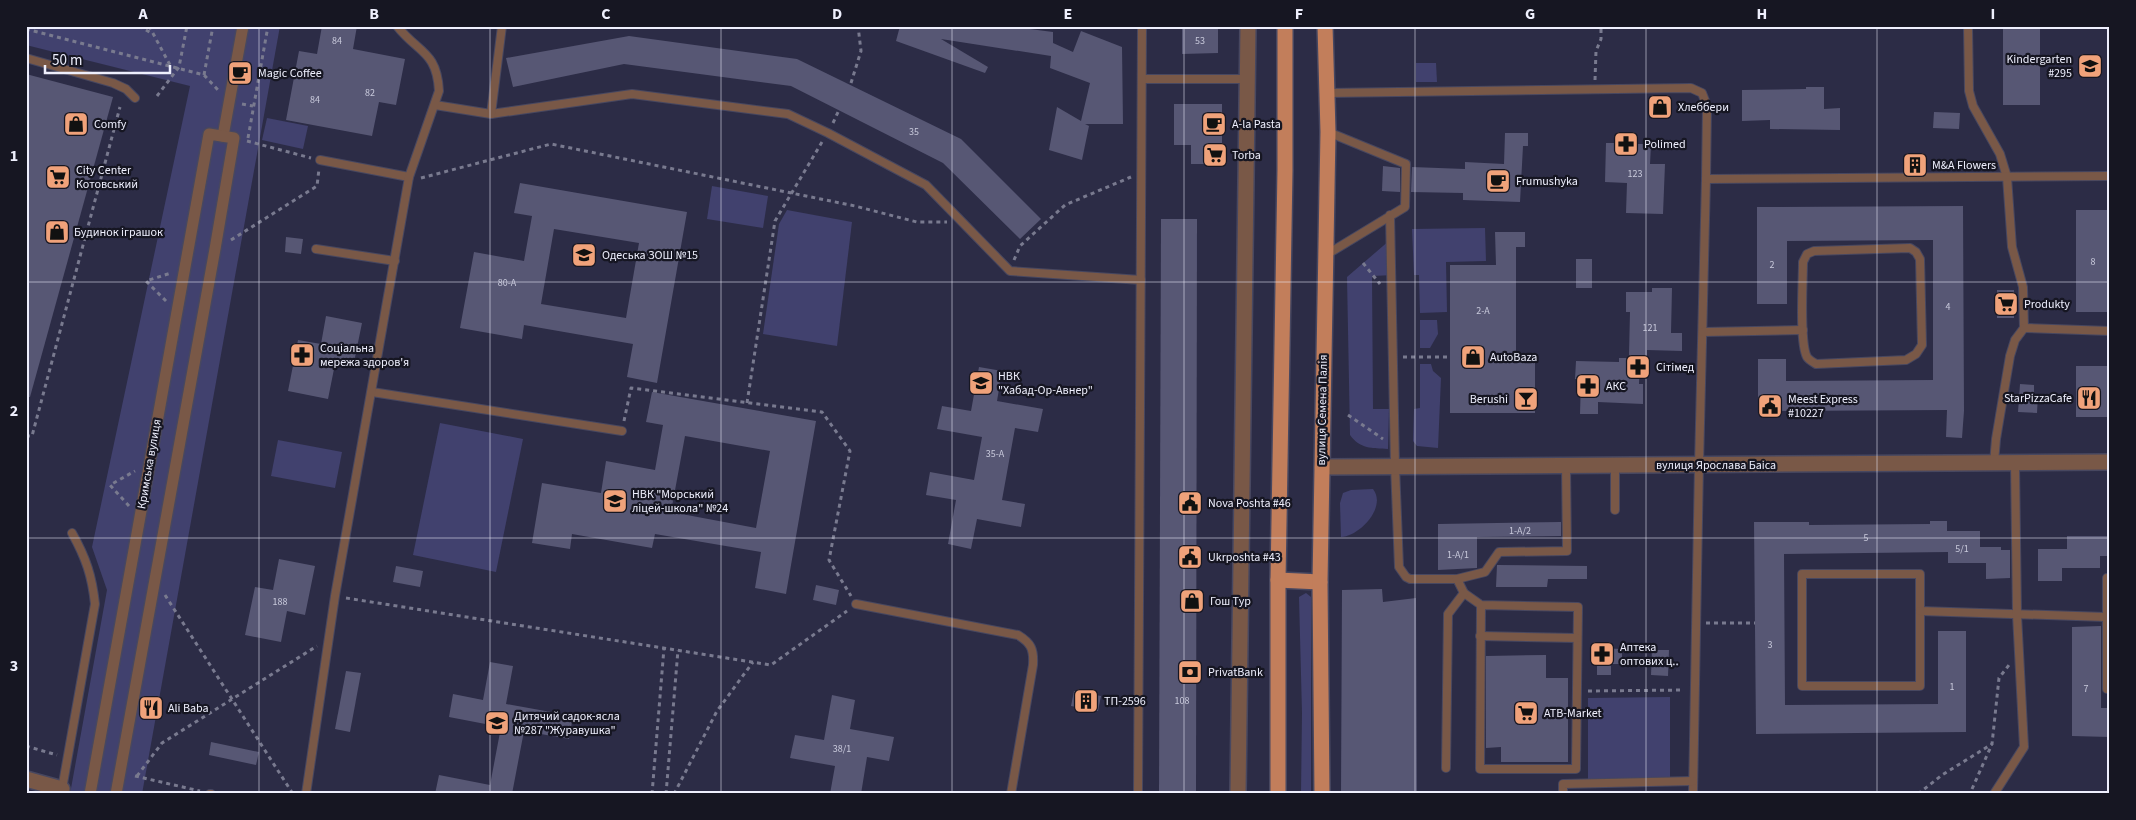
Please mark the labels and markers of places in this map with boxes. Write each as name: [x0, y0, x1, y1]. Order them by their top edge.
place label: Kindergarten #295: [2006, 51, 2072, 82]
school or university icon: Kindergarten #295: [2077, 53, 2103, 79]
cafe icon: Magic Coffee: [227, 60, 253, 86]
place label: Magic Coffee: [258, 65, 322, 82]
shop icon: Хлеббери: [1647, 94, 1673, 120]
place label: Хлеббери: [1678, 99, 1729, 116]
shop icon: Comfy: [63, 111, 89, 137]
cafe icon: A-la Pasta: [1201, 111, 1227, 137]
place label: Comfy: [94, 116, 127, 133]
place label: A-la Pasta: [1232, 116, 1281, 133]
pharmacy icon: Polimed: [1613, 131, 1639, 157]
place label: Polimed: [1644, 136, 1686, 153]
supermarket icon: Torba: [1202, 142, 1228, 168]
place label: Torba: [1232, 147, 1261, 164]
building icon: M&A Flowers: [1902, 152, 1928, 178]
place label: M&A Flowers: [1932, 157, 1996, 174]
place label: City Center Котовський: [76, 162, 138, 193]
supermarket icon: City Center Котовський: [45, 164, 71, 190]
cafe icon: Frumushyka: [1485, 168, 1511, 194]
place label: Frumushyka: [1516, 173, 1578, 190]
shop icon: Будинок іграшок: [44, 219, 70, 245]
place label: Будинок іграшок: [74, 224, 163, 241]
school or university icon: Одеська ЗОШ №15: [571, 242, 597, 268]
place label: Одеська ЗОШ №15: [602, 247, 698, 264]
supermarket icon: Produkty: [1993, 291, 2019, 317]
place label: Produkty: [2024, 296, 2070, 313]
place label: Соціальна мережа здоров'я: [320, 340, 409, 371]
pharmacy icon: Соціальна мережа здоров'я: [289, 342, 315, 368]
shop icon: AutoBaza: [1460, 344, 1486, 370]
place label: AutoBaza: [1490, 349, 1537, 366]
pharmacy icon: Сітімед: [1625, 354, 1651, 380]
place label: Сітімед: [1656, 359, 1695, 376]
place label: НВК "Хабад-Ор-Авнер": [998, 368, 1093, 399]
school or university icon: НВК "Хабад-Ор-Авнер": [968, 370, 994, 396]
pharmacy icon: АКС: [1575, 373, 1601, 399]
place label: АКС: [1606, 378, 1626, 395]
restaurant icon: StarPizzaCafe: [2076, 385, 2102, 411]
bar icon: Berushi: [1513, 386, 1539, 412]
place label: StarPizzaCafe: [2004, 390, 2072, 407]
place label: Berushi: [1470, 391, 1508, 408]
place label: Meest Express #10227: [1788, 391, 1858, 422]
public building icon: Meest Express #10227: [1757, 393, 1783, 419]
place label: НВК "Морський ліцей-школа" №24: [632, 486, 728, 517]
school or university icon: НВК "Морський ліцей-школа" №24: [602, 488, 628, 514]
public building icon: Nova Poshta #46: [1177, 490, 1203, 516]
place label: Nova Poshta #46: [1208, 495, 1291, 512]
public building icon: Ukrposhta #43: [1177, 544, 1203, 570]
place label: Ukrposhta #43: [1208, 549, 1281, 566]
shop icon: Гош Тур: [1179, 588, 1205, 614]
place label: Гош Тур: [1210, 593, 1251, 610]
place label: Аптека оптових ц‥: [1620, 639, 1679, 670]
pharmacy icon: Аптека оптових ц‥: [1589, 641, 1615, 667]
bank icon: PrivatBank: [1177, 659, 1203, 685]
place label: PrivatBank: [1208, 664, 1263, 681]
building icon: ТП-2596: [1073, 688, 1099, 714]
place label: ТП-2596: [1104, 693, 1146, 710]
restaurant icon: Ali Baba: [138, 695, 164, 721]
place label: Ali Baba: [168, 700, 209, 717]
supermarket icon: ATB-Market: [1513, 700, 1539, 726]
place label: ATB-Market: [1544, 705, 1602, 722]
place label: Дитячий садок-ясла №287 "Журавушка": [514, 708, 620, 739]
school or university icon: Дитячий садок-ясла №287 "Журавушка": [484, 710, 510, 736]

